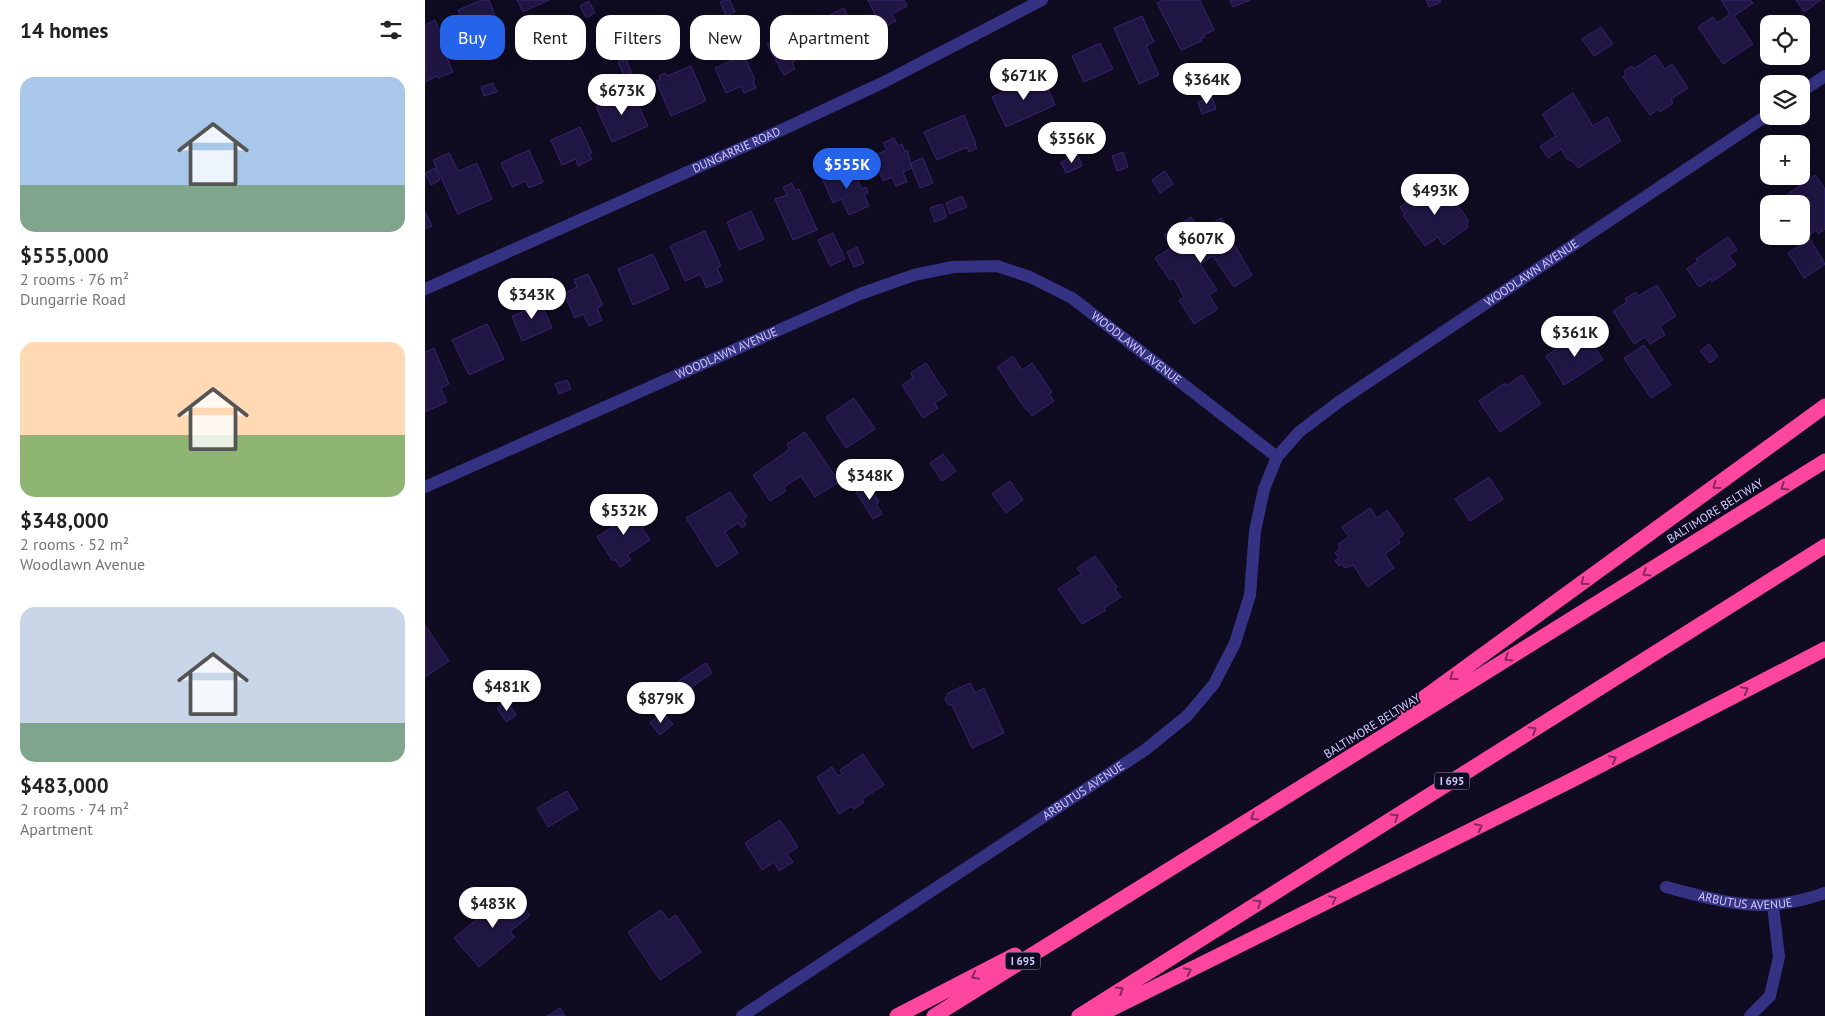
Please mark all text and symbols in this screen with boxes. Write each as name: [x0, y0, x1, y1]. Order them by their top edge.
chip: Buy: [440, 15, 505, 60]
chip: Rent: [515, 15, 586, 60]
chip: Filters: [596, 15, 680, 60]
chip: New: [690, 15, 760, 60]
chip: Apartment: [770, 15, 888, 60]
map controls: [1760, 15, 1810, 245]
button: locate: [1760, 15, 1810, 65]
icon: filters: [377, 16, 405, 44]
text: 14 homes: [20, 17, 108, 44]
pin: $671K: [989, 58, 1059, 101]
pin: $364K: [1172, 62, 1242, 105]
text: $671K: [1001, 65, 1047, 85]
text: $364K: [1184, 69, 1230, 89]
pin: $673K: [587, 74, 657, 116]
button: layers: [1760, 75, 1810, 125]
text: $673K: [599, 80, 645, 100]
icon: home: [168, 109, 258, 199]
pin: $356K: [1037, 121, 1107, 164]
street label: DUNGARRIE ROAD: [690, 123, 783, 176]
text: $356K: [1049, 128, 1095, 148]
button: +: [1760, 135, 1810, 185]
pin: $555K: [812, 148, 882, 190]
text: $555K: [824, 154, 870, 174]
pin: $493K: [1400, 174, 1470, 216]
text: $493K: [1412, 180, 1458, 200]
button: −: [1760, 195, 1810, 245]
pin: $607K: [1166, 222, 1236, 264]
text: $607K: [1178, 228, 1224, 248]
street label: WOODLAWN AVENUE: [1481, 236, 1581, 309]
text: $555,000: [20, 242, 109, 269]
text: 2 rooms · 76 m²: [20, 269, 129, 289]
pin: $343K: [497, 278, 567, 320]
text: $343K: [509, 284, 555, 304]
text: Dungarrie Road: [20, 289, 126, 309]
street label: WOODLAWN AVENUE: [1089, 308, 1185, 387]
pin: $361K: [1540, 316, 1610, 358]
text: $361K: [1552, 322, 1598, 342]
street label: WOODLAWN AVENUE: [673, 324, 780, 382]
icon: home: [168, 374, 258, 464]
pin: $348K: [835, 458, 905, 501]
text: $348K: [847, 465, 893, 485]
street label: BALTIMORE BELTWAY: [1664, 475, 1766, 546]
one-way arrow: [1712, 480, 1722, 489]
one-way arrow: [1780, 480, 1789, 490]
pin: $532K: [589, 494, 659, 536]
text: $532K: [601, 500, 647, 520]
text: $348,000: [20, 507, 109, 534]
text: 2 rooms · 52 m²: [20, 534, 129, 554]
text: Woodlawn Avenue: [20, 554, 145, 574]
one-way arrow: [1642, 566, 1651, 576]
one-way arrow: [1581, 576, 1590, 584]
icon: home: [168, 639, 258, 729]
one-way arrow: [1504, 652, 1513, 662]
pin: $481K: [472, 670, 542, 712]
one-way arrow: [1449, 671, 1459, 680]
text: $481K: [484, 676, 530, 696]
pin: $879K: [626, 682, 696, 724]
one-way arrow: [1739, 686, 1748, 696]
text: $879K: [638, 688, 684, 708]
street label: BALTIMORE BELTWAY: [1321, 690, 1423, 761]
one-way arrow: [1527, 727, 1536, 737]
one-way arrow: [1608, 755, 1617, 765]
street label: ARBUTUS AVENUE: [1039, 758, 1127, 823]
text: $483,000: [20, 772, 109, 799]
road number: I 695: [1435, 772, 1469, 789]
text: 2 rooms · 74 m²: [20, 799, 129, 819]
one-way arrow: [1250, 811, 1259, 820]
one-way arrow: [1390, 813, 1399, 823]
text: Apartment: [20, 819, 93, 839]
one-way arrow: [1474, 823, 1483, 833]
pin: $483K: [458, 886, 528, 929]
street label: ARBUTUS AVENUE: [1697, 888, 1793, 912]
text: $483K: [470, 893, 516, 913]
one-way arrow: [1328, 895, 1337, 905]
one-way arrow: [1252, 900, 1261, 910]
road number: I 695: [1005, 952, 1041, 969]
one-way arrow: [1182, 967, 1191, 977]
one-way arrow: [971, 970, 980, 980]
one-way arrow: [1115, 987, 1124, 996]

